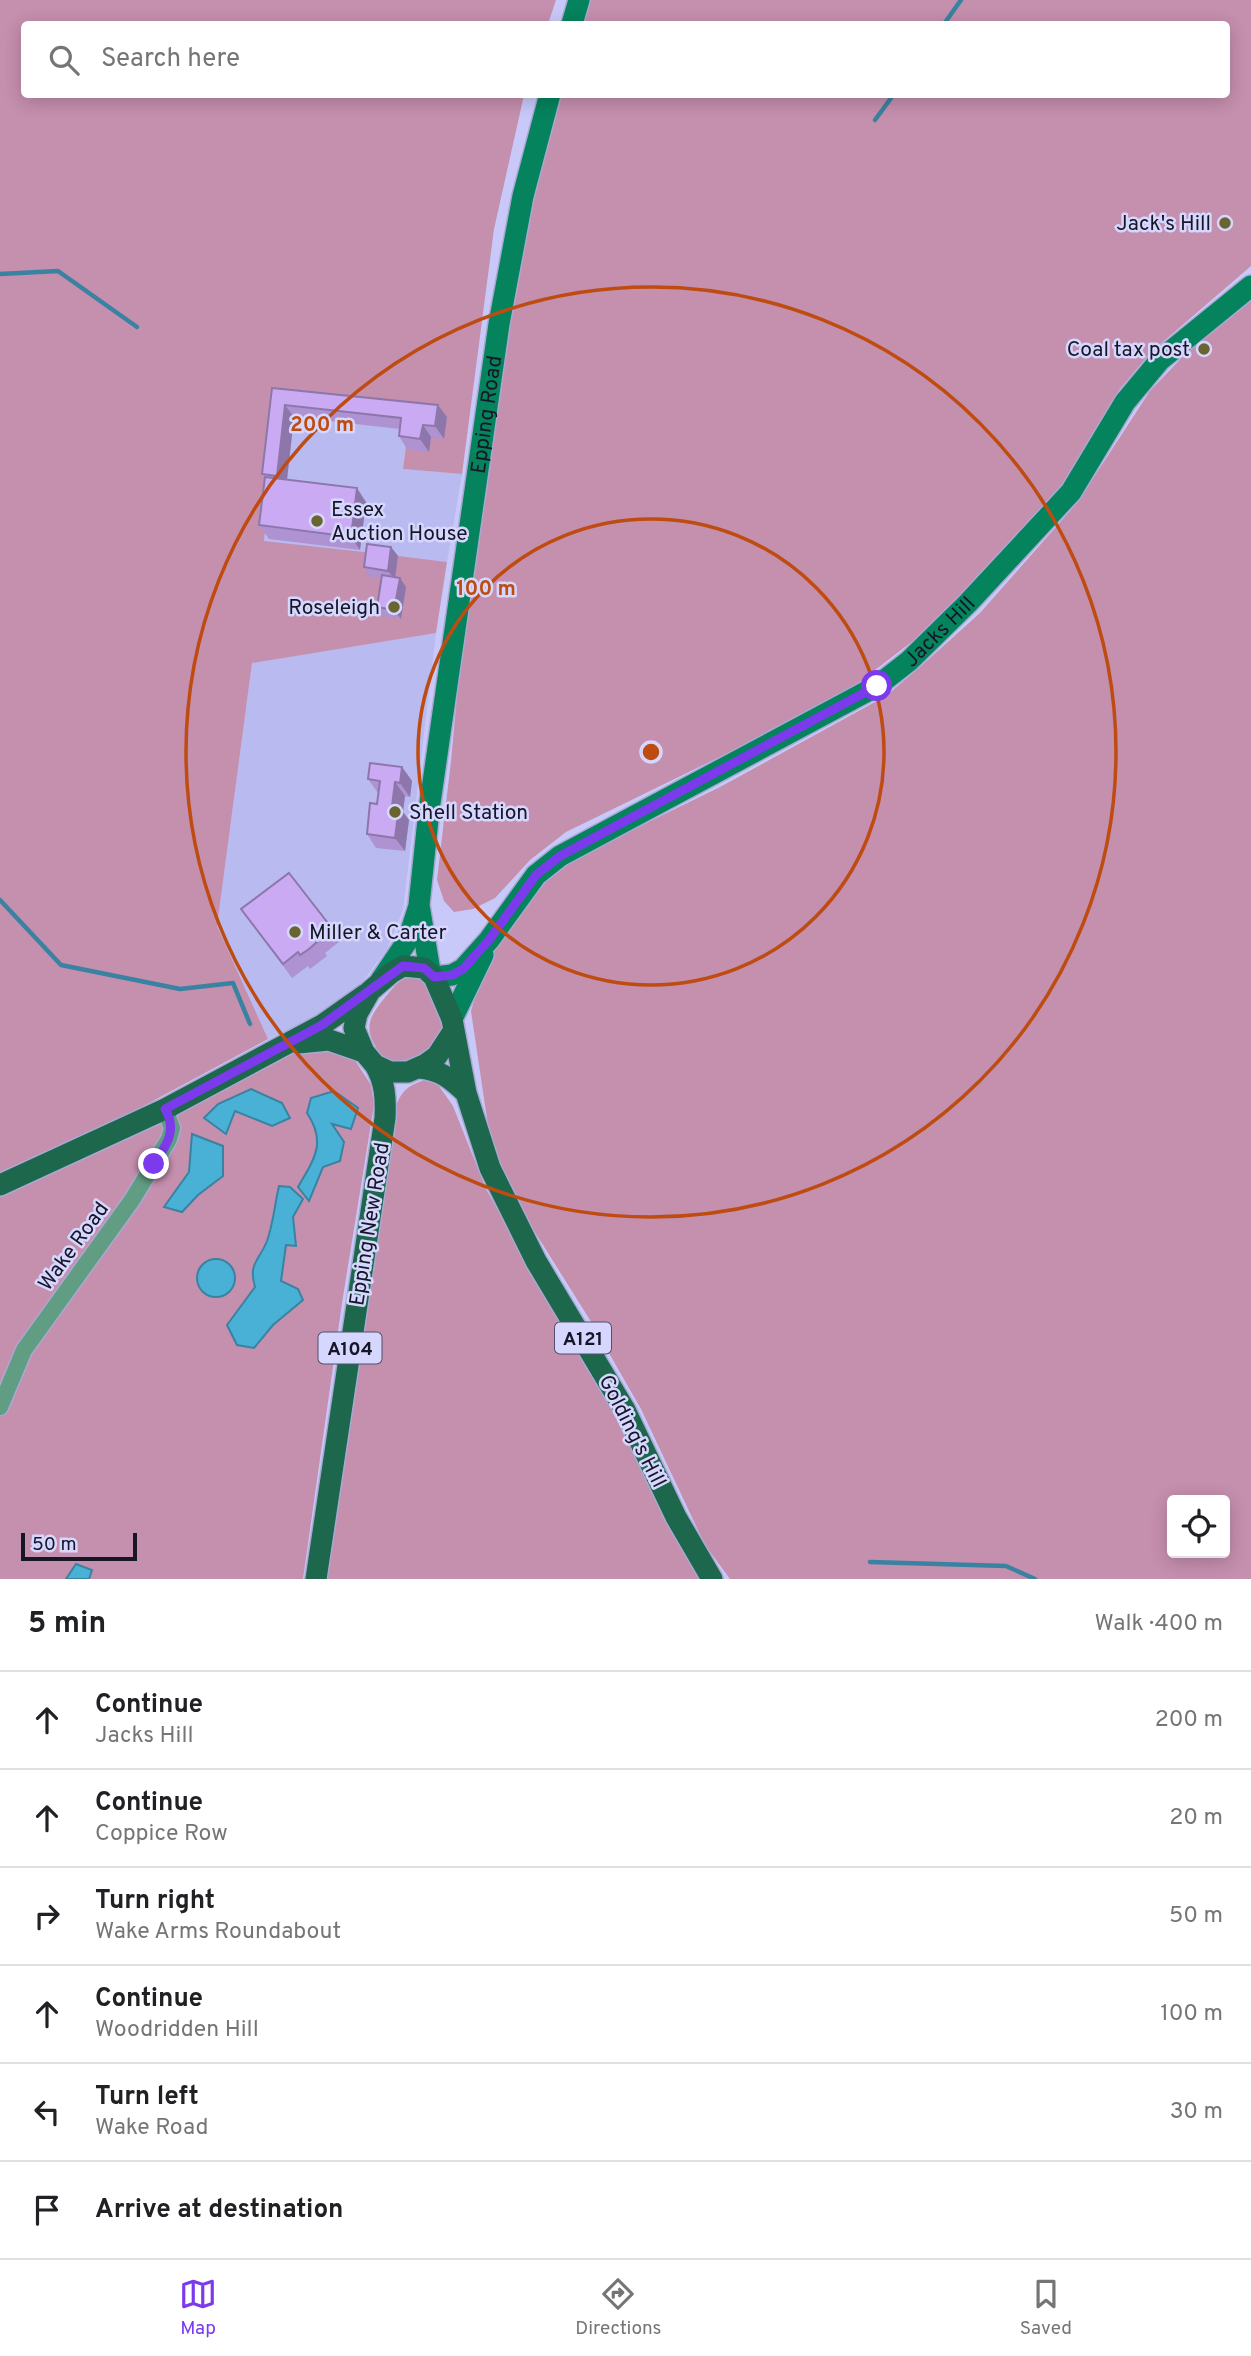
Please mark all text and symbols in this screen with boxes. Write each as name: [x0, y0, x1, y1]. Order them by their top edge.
search box: [21, 21, 1230, 98]
icon: search: [45, 41, 83, 79]
text: Search here: [101, 43, 240, 76]
place label: Jack's Hill: [1116, 211, 1211, 238]
marker: Jack's Hill: [1217, 215, 1233, 231]
place label: Coal tax post: [1067, 337, 1190, 364]
marker: Coal tax post: [1196, 341, 1212, 357]
street label: Epping Road: [466, 354, 509, 476]
text: 200 m: [290, 412, 354, 439]
place label: Essex Auction House: [331, 497, 468, 548]
marker: Essex Auction House: [309, 513, 325, 529]
text: 100 m: [456, 576, 516, 603]
street label: Jacks Hill: [899, 592, 982, 674]
place label: Roseleigh: [288, 595, 380, 622]
marker: Roseleigh: [386, 599, 402, 615]
route start: [861, 670, 892, 701]
centre of rings: [639, 740, 663, 764]
place label: Shell Station: [409, 800, 528, 827]
marker: Shell Station: [387, 804, 403, 820]
place label: Miller & Carter: [309, 920, 447, 947]
marker: Miller & Carter: [287, 924, 303, 940]
street label: Epping New Road: [344, 1141, 397, 1308]
route end: [138, 1148, 169, 1179]
street label: Wake Road: [33, 1197, 116, 1297]
road number: A121: [555, 1322, 611, 1354]
road number: A104: [318, 1332, 382, 1364]
street label: Golding's Hill: [592, 1371, 672, 1493]
map controls: [1167, 1495, 1230, 1558]
button: locate: [1167, 1495, 1230, 1558]
scale bar: [21, 1530, 136, 1562]
text: 50 m: [32, 1533, 77, 1557]
text: 5 min: [28, 1606, 106, 1643]
text: Walk · 400 m: [1095, 1610, 1223, 1639]
text: Continue: [95, 1689, 203, 1722]
icon: ahead: [28, 1701, 66, 1739]
text: 200 m: [1155, 1706, 1223, 1735]
text: Jacks Hill: [95, 1722, 193, 1751]
text: Continue: [95, 1787, 203, 1820]
icon: ahead: [28, 1799, 66, 1837]
text: 20 m: [1169, 1804, 1223, 1833]
text: Coppice Row: [95, 1820, 228, 1849]
text: Turn right: [95, 1885, 215, 1918]
icon: right: [28, 1897, 66, 1935]
text: 50 m: [1169, 1902, 1223, 1931]
text: Wake Arms Roundabout: [95, 1918, 341, 1947]
text: Continue: [95, 1983, 203, 2016]
icon: ahead: [28, 1995, 66, 2033]
text: 100 m: [1160, 2000, 1223, 2029]
text: Woodridden Hill: [95, 2016, 259, 2045]
text: Turn left: [95, 2081, 199, 2114]
icon: left: [28, 2093, 66, 2131]
text: 30 m: [1170, 2098, 1223, 2127]
text: Wake Road: [95, 2114, 208, 2143]
icon: arrive: [28, 2191, 66, 2229]
text: Arrive at destination: [95, 2194, 343, 2227]
tab: Map: [179, 2275, 217, 2341]
tab: Directions: [575, 2275, 662, 2341]
tab: Saved: [1020, 2275, 1072, 2341]

